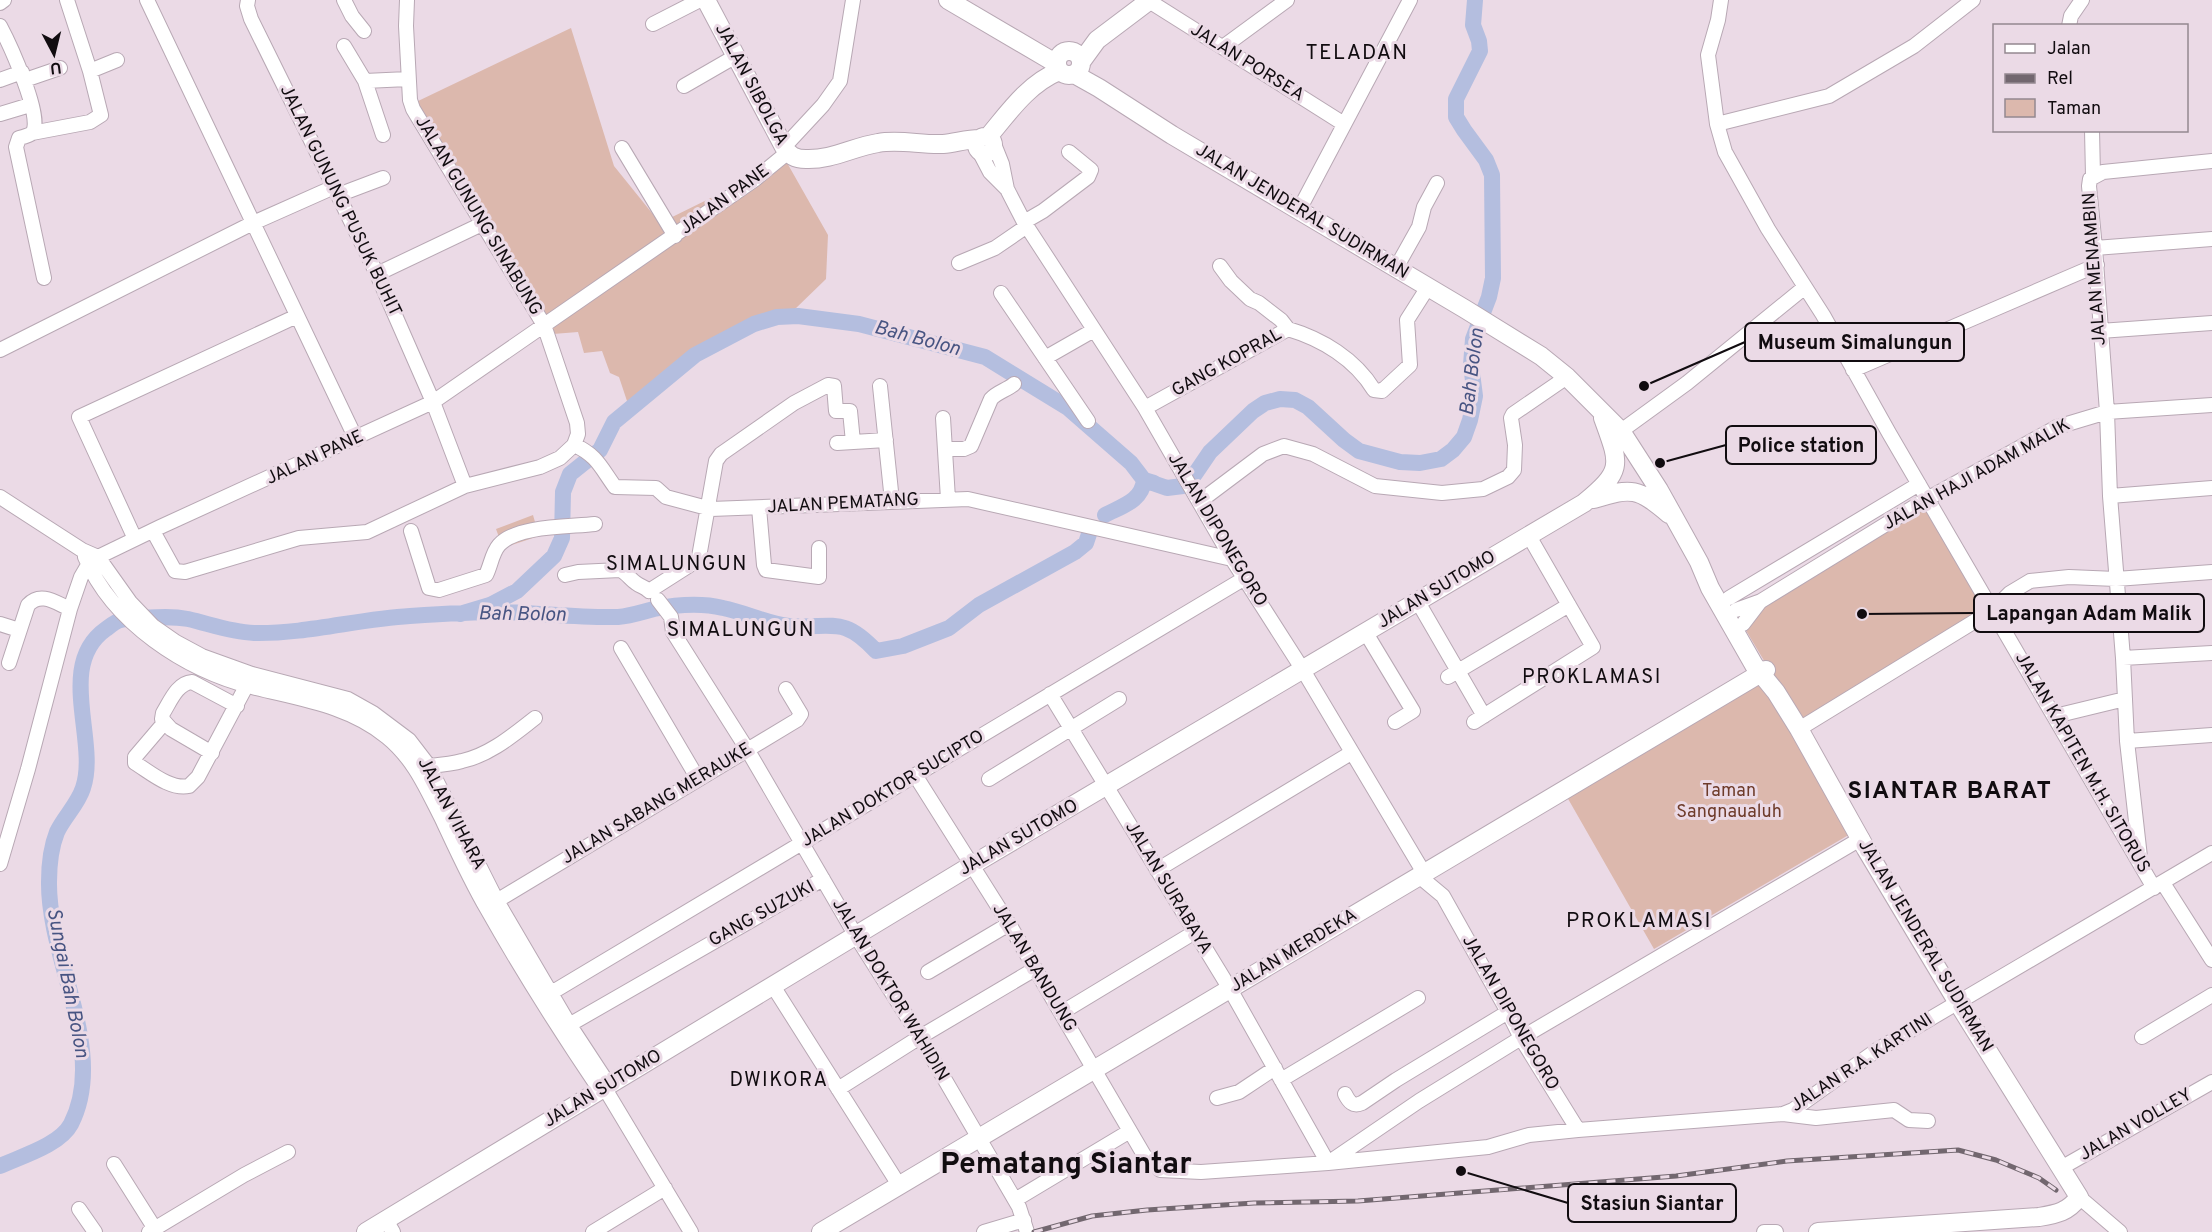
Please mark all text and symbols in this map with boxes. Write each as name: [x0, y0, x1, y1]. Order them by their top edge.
street label: JALAN PORSEA: [1186, 19, 1308, 107]
street label: JALAN SIBOLGA: [709, 20, 793, 150]
north arrow: [24, 24, 84, 84]
legend: [1993, 24, 2188, 132]
text: Jalan: [2047, 38, 2091, 61]
district label: TELADAN: [1305, 40, 1409, 67]
text: U: [49, 56, 62, 78]
text: Rel: [2047, 68, 2073, 91]
street label: JALAN GUNUNG PUSUK BUHIT: [274, 82, 406, 320]
text: Taman: [2047, 98, 2101, 121]
street label: JALAN GUNUNG SINABUNG: [409, 112, 547, 320]
street label: JALAN JENDERAL SUDIRMAN: [1191, 139, 1413, 285]
street label: JALAN PANE: [676, 160, 774, 240]
street label: JALAN MENAMBIN: [2078, 192, 2112, 346]
water label: Bah Bolon: [871, 315, 963, 363]
street label: GANG KOPRAL: [1168, 323, 1286, 403]
callout: Museum Simalungun: [1745, 323, 1964, 361]
water label: Bah Bolon: [1455, 327, 1491, 417]
text: Museum Simalungun: [1758, 331, 1952, 357]
street label: JALAN HAJI ADAM MALIK: [1880, 414, 2075, 536]
street label: JALAN PANE: [263, 425, 367, 491]
callout: Police station: [1726, 426, 1876, 464]
text: Police station: [1738, 434, 1864, 460]
street label: JALAN DIPONEGORO: [1162, 449, 1272, 611]
street label: JALAN PEMATANG: [767, 489, 919, 519]
street label: JALAN SUTOMO: [1374, 546, 1500, 634]
district label: SIMALUNGUN: [606, 552, 748, 578]
callout: Lapangan Adam Malik: [1974, 594, 2204, 632]
water label: Bah Bolon: [478, 601, 566, 629]
text: Lapangan Adam Malik: [1986, 602, 2192, 628]
district label: SIMALUNGUN: [667, 617, 815, 644]
street label: JALAN KAPITEN M.H. SITORUS: [2009, 649, 2155, 877]
district label: PROKLAMASI: [1522, 665, 1662, 691]
street label: JALAN DOKTOR SUCIPTO: [797, 725, 989, 853]
street label: JALAN SABANG MERAUKE: [558, 738, 756, 870]
street label: JALAN VIHARA: [412, 754, 490, 874]
district label: SIANTAR BARAT: [1848, 777, 2052, 807]
park label: Taman Sangnaualuh: [1676, 780, 1782, 824]
street label: JALAN SUTOMO: [955, 795, 1083, 881]
street label: JALAN SURABAYA: [1119, 817, 1217, 959]
street label: JALAN JENDERAL SUDIRMAN: [1852, 835, 1998, 1057]
street label: GANG SUZUKI: [705, 875, 819, 953]
street label: JALAN DOKTOR WAHIDIN: [826, 894, 954, 1086]
street label: JALAN BANDUNG: [987, 900, 1081, 1036]
street label: JALAN MERDEKA: [1226, 904, 1362, 998]
water label: Sungai Bah Bolon: [40, 906, 94, 1060]
district label: PROKLAMASI: [1566, 908, 1712, 935]
street label: JALAN DIPONEGORO: [1456, 931, 1564, 1095]
street label: JALAN R.A. KARTINI: [1787, 1008, 1937, 1118]
street label: JALAN SUTOMO: [540, 1045, 666, 1133]
district label: DWIKORA: [729, 1068, 829, 1094]
street label: JALAN VOLLEY: [2076, 1084, 2196, 1166]
district label: Pematang Siantar: [940, 1147, 1192, 1184]
callout: Stasiun Siantar: [1568, 1184, 1736, 1222]
text: Stasiun Siantar: [1580, 1192, 1724, 1218]

